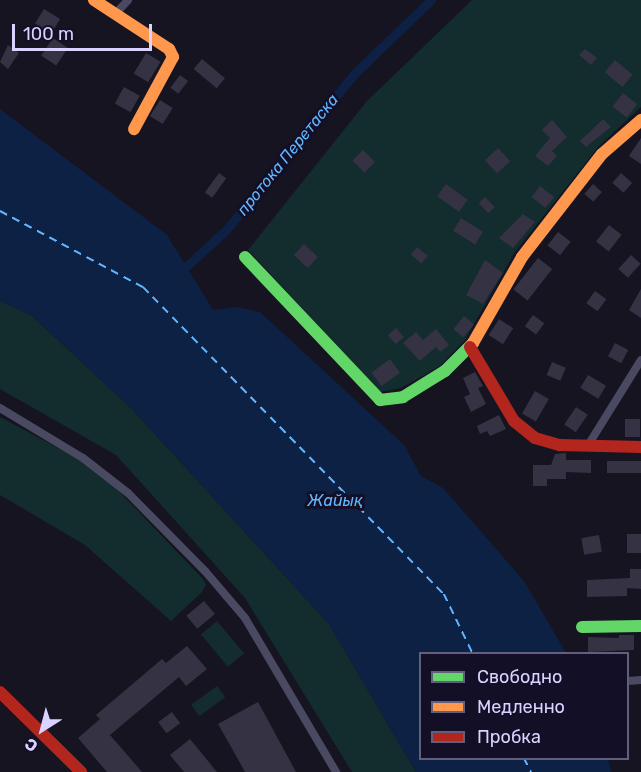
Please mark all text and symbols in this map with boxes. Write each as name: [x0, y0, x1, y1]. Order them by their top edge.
scale bar: [15, 12, 154, 50]
text: 100 m: [23, 23, 74, 45]
water label: протока Перетаска: [233, 91, 343, 219]
water label: Жайық: [307, 491, 363, 511]
legend: [419, 652, 629, 760]
text: Свободно: [477, 666, 562, 688]
text: Медленно: [477, 696, 565, 718]
north arrow: [12, 700, 72, 760]
text: Пробка: [477, 726, 541, 748]
text: С: [21, 734, 41, 756]

